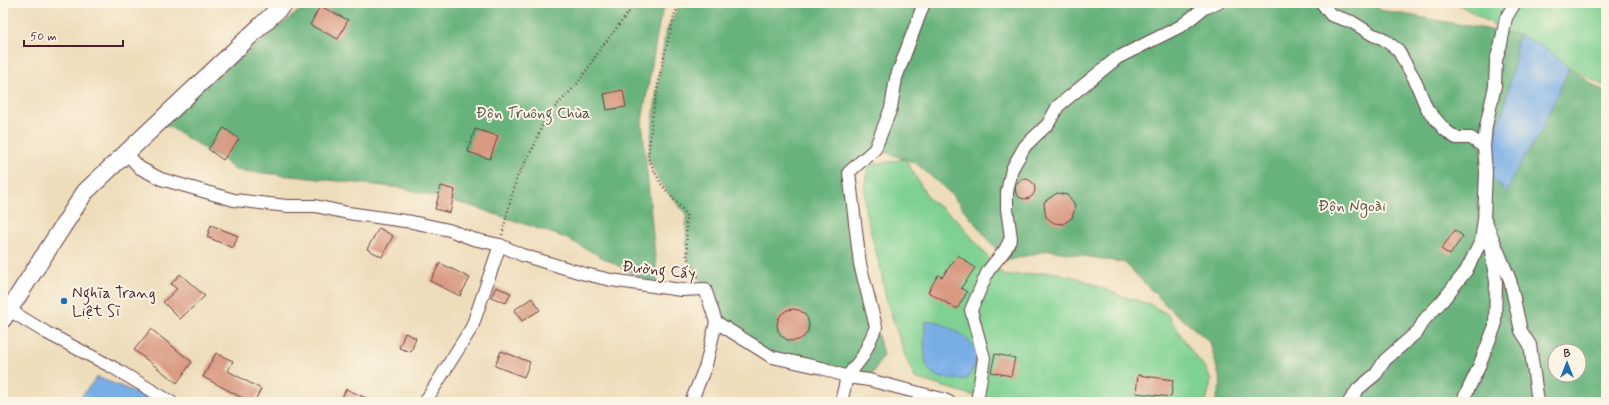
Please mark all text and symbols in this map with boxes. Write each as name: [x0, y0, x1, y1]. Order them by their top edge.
scale bar: [24, 22, 123, 48]
text: 50 m: [30, 29, 57, 45]
park label: Độn Truông Chùa: [476, 103, 590, 125]
park label: Độn Ngoài: [1318, 196, 1386, 218]
street label: Đường Cấy: [621, 256, 697, 286]
place label: Nghĩa Trang Liệt Sĩ: [72, 283, 156, 322]
marker: Nghĩa Trang Liệt Sĩ: [59, 296, 69, 306]
north arrow: [1547, 343, 1587, 383]
text: B: [1564, 347, 1571, 361]

